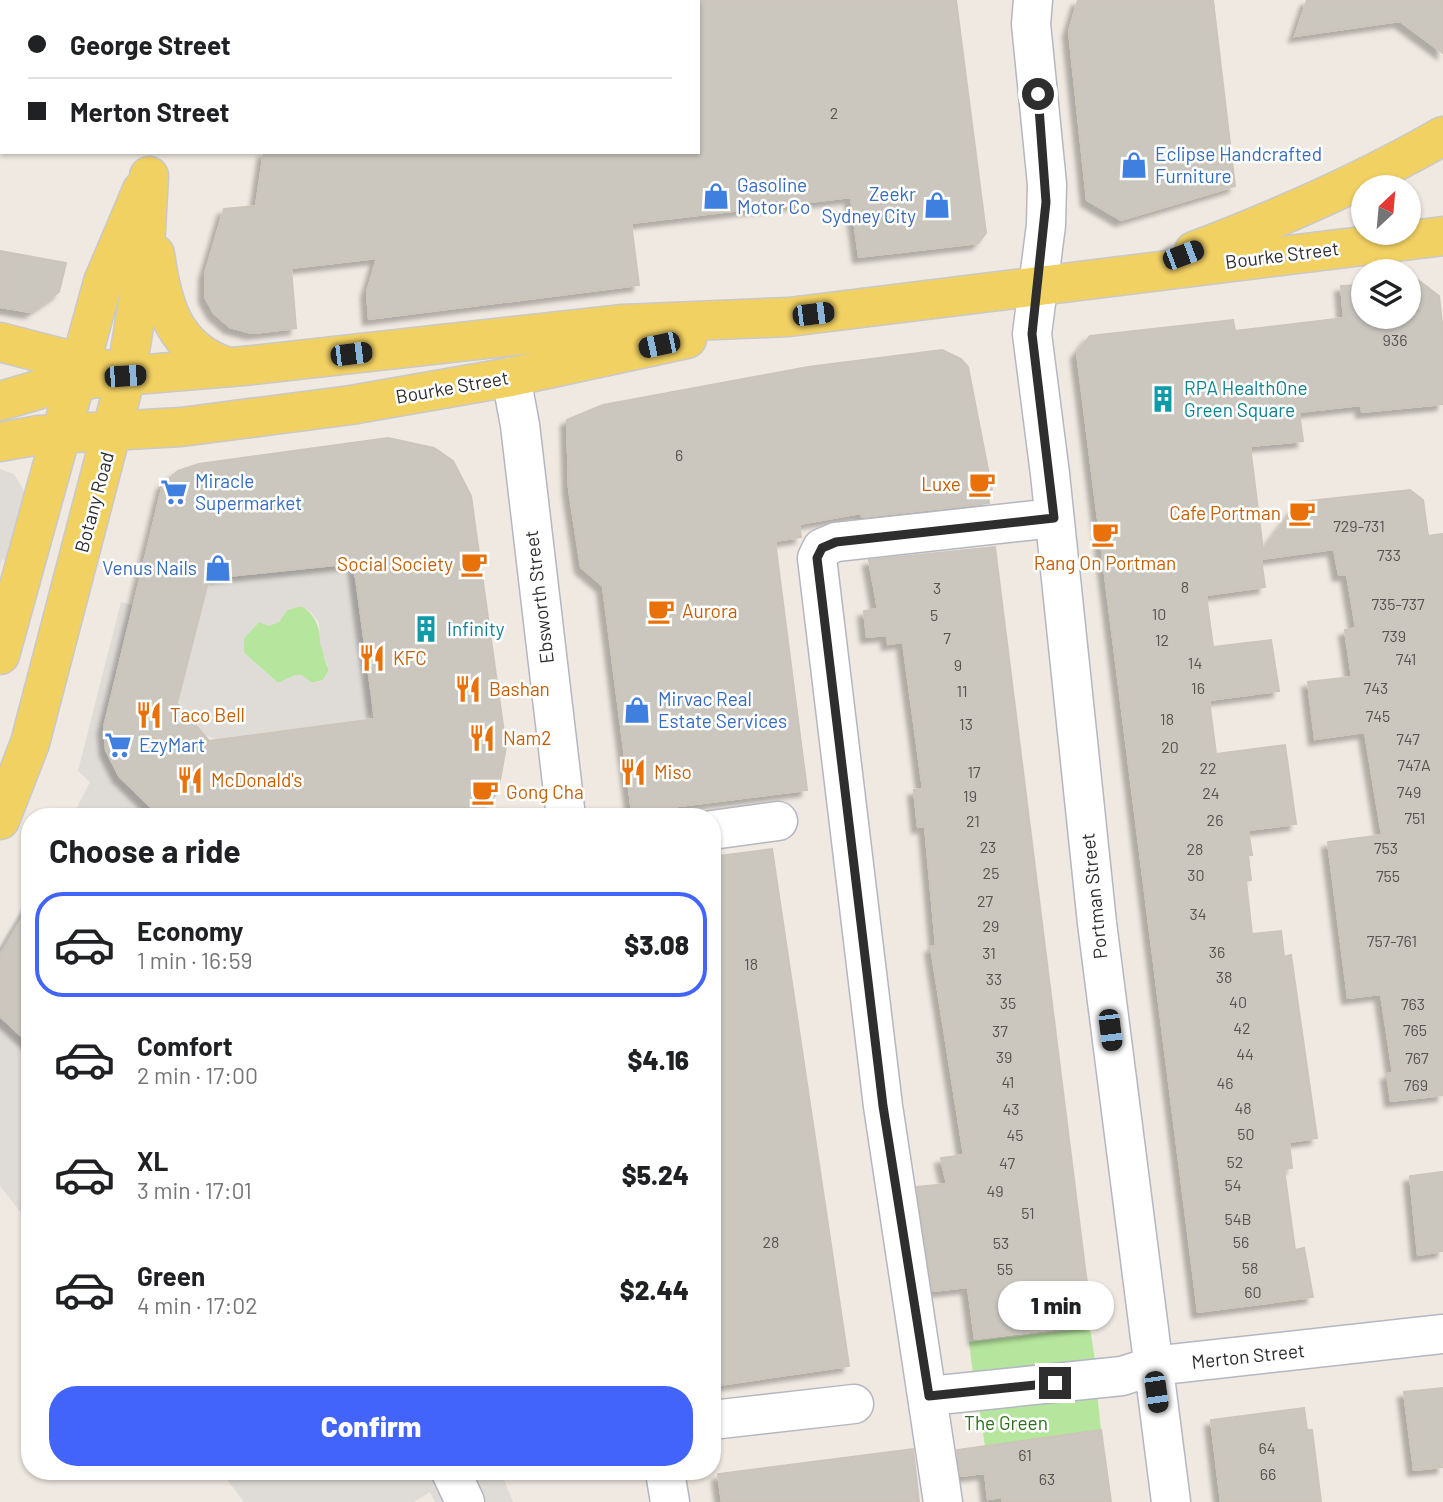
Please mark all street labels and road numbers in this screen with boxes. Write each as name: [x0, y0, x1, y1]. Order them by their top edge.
street label: Bourke Street: [1224, 236, 1340, 273]
street label: Bourke Street: [394, 365, 510, 408]
street label: Botany Road: [69, 449, 118, 555]
street label: Ebsworth Street: [519, 529, 558, 665]
street label: Portman Street: [1075, 832, 1112, 960]
street label: Merton Street: [1190, 1338, 1306, 1373]

